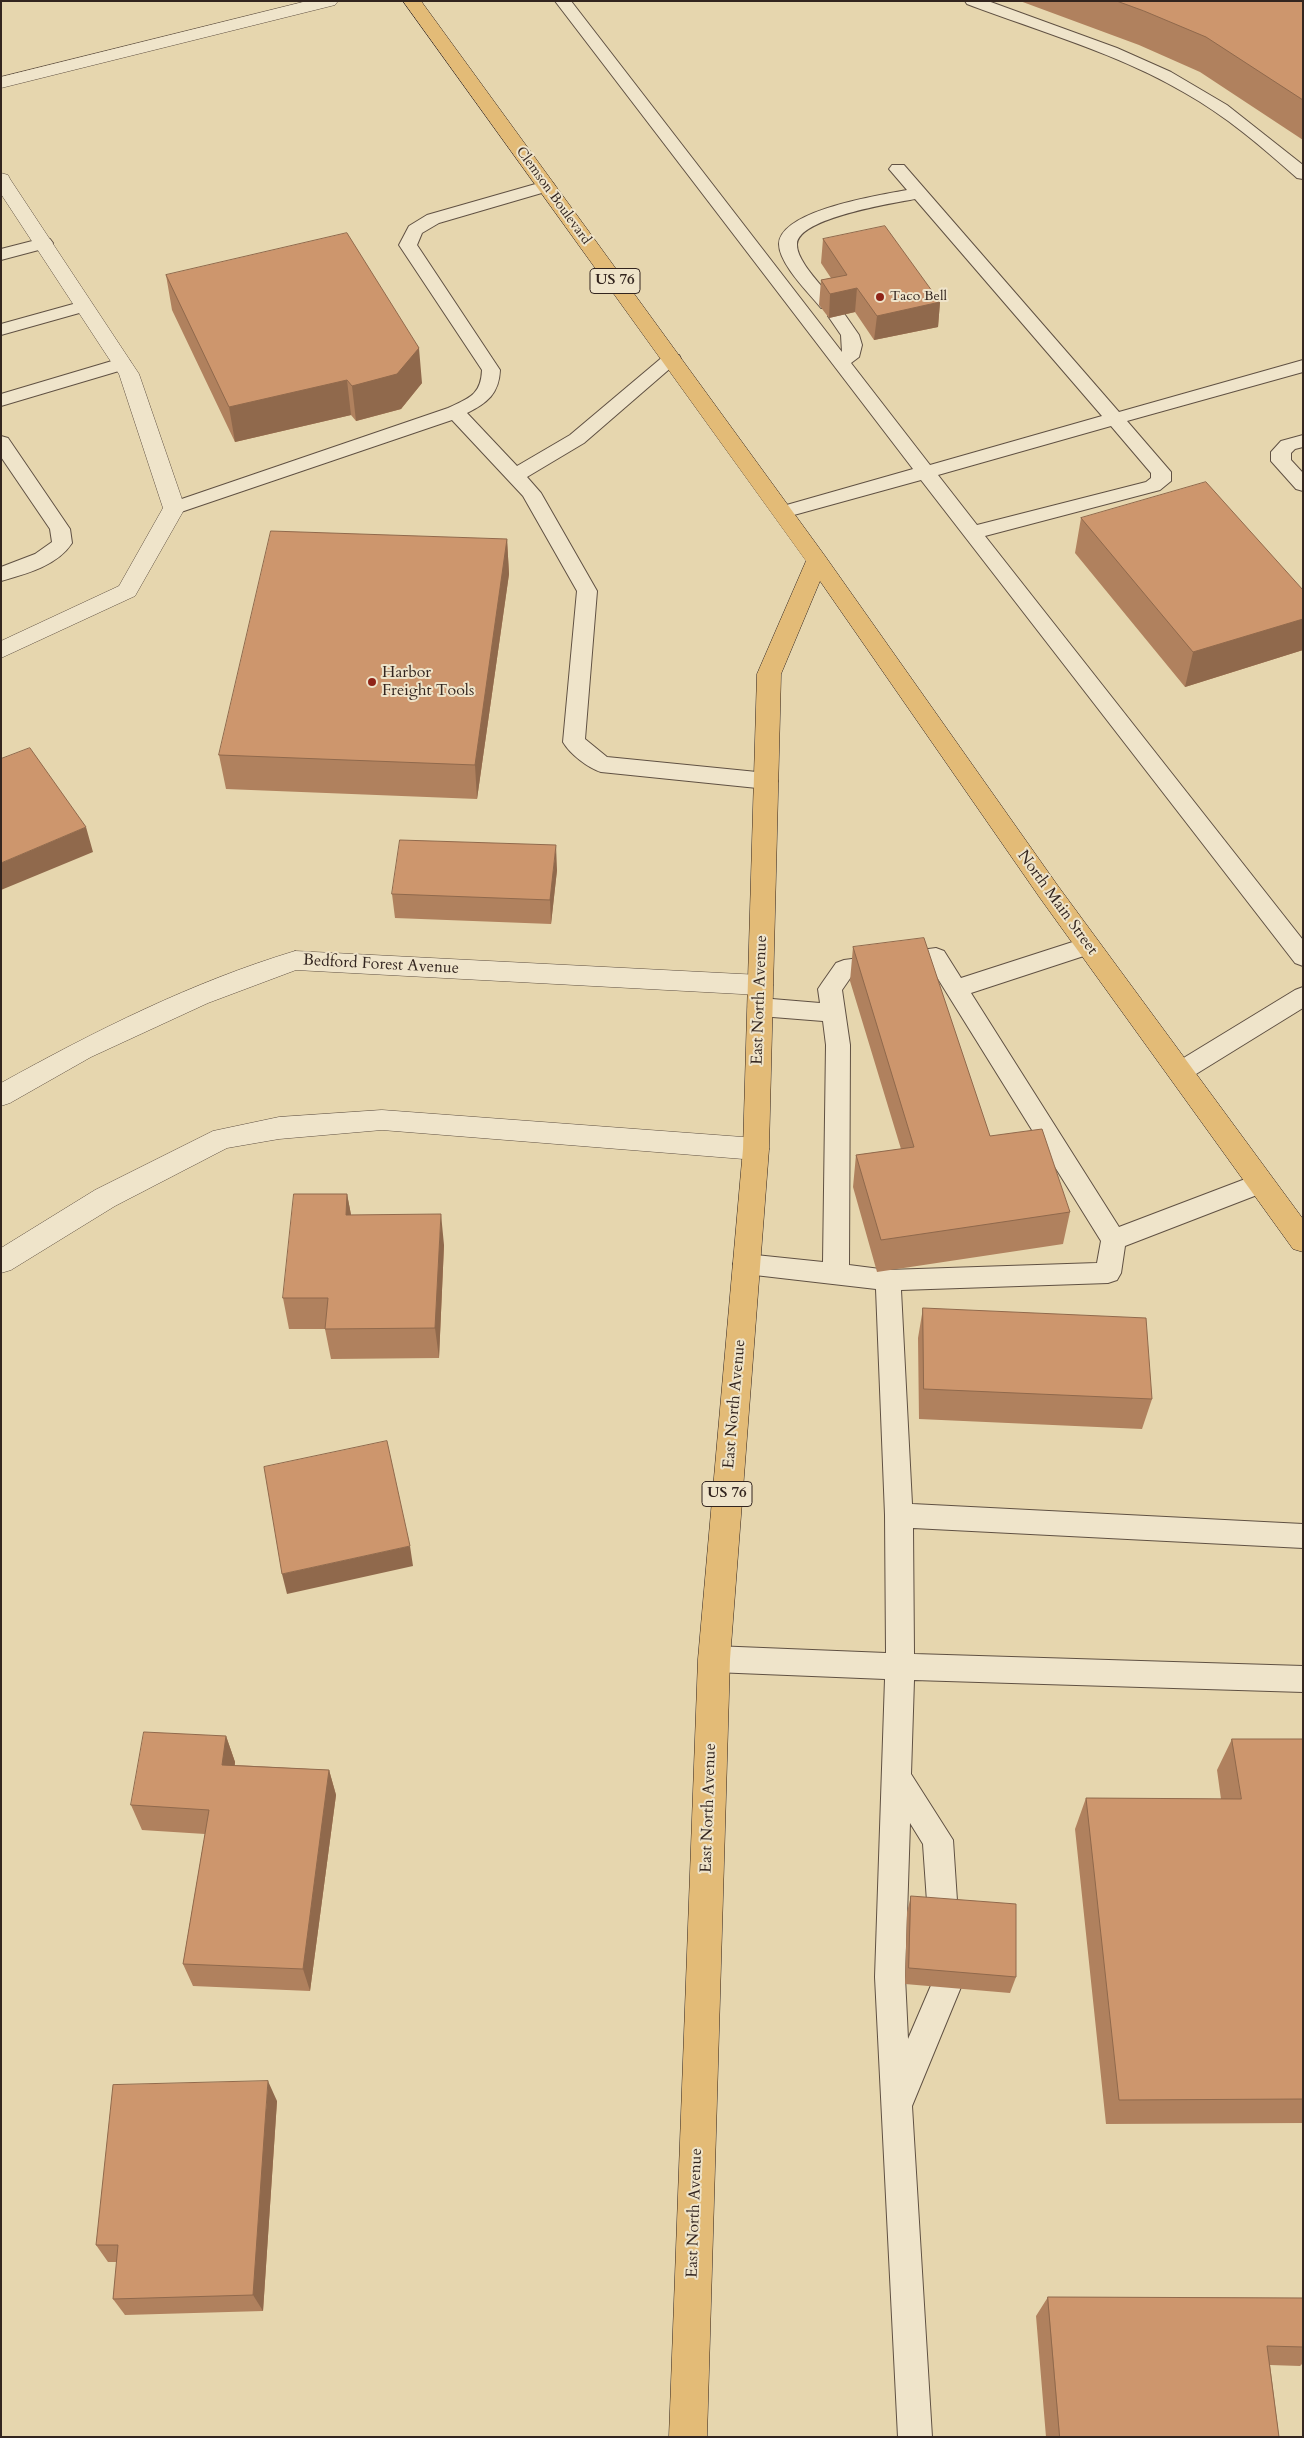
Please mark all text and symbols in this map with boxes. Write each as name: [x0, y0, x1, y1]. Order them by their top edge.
street label: Clemson Boulevard: [512, 144, 594, 248]
road number: US 76: [590, 268, 640, 294]
place label: Taco Bell: [890, 289, 947, 305]
marker: Taco Bell: [874, 291, 886, 303]
place label: Harbor Freight Tools: [382, 663, 474, 701]
marker: Harbor Freight Tools: [366, 676, 378, 688]
street label: North Main Street: [1013, 847, 1101, 959]
street label: East North Avenue: [748, 935, 772, 1065]
street label: Bedford Forest Avenue: [302, 951, 460, 979]
street label: East North Avenue: [720, 1339, 750, 1469]
road number: US 76: [702, 1482, 752, 1506]
street label: East North Avenue: [697, 1743, 721, 1873]
street label: East North Avenue: [683, 2148, 707, 2278]

